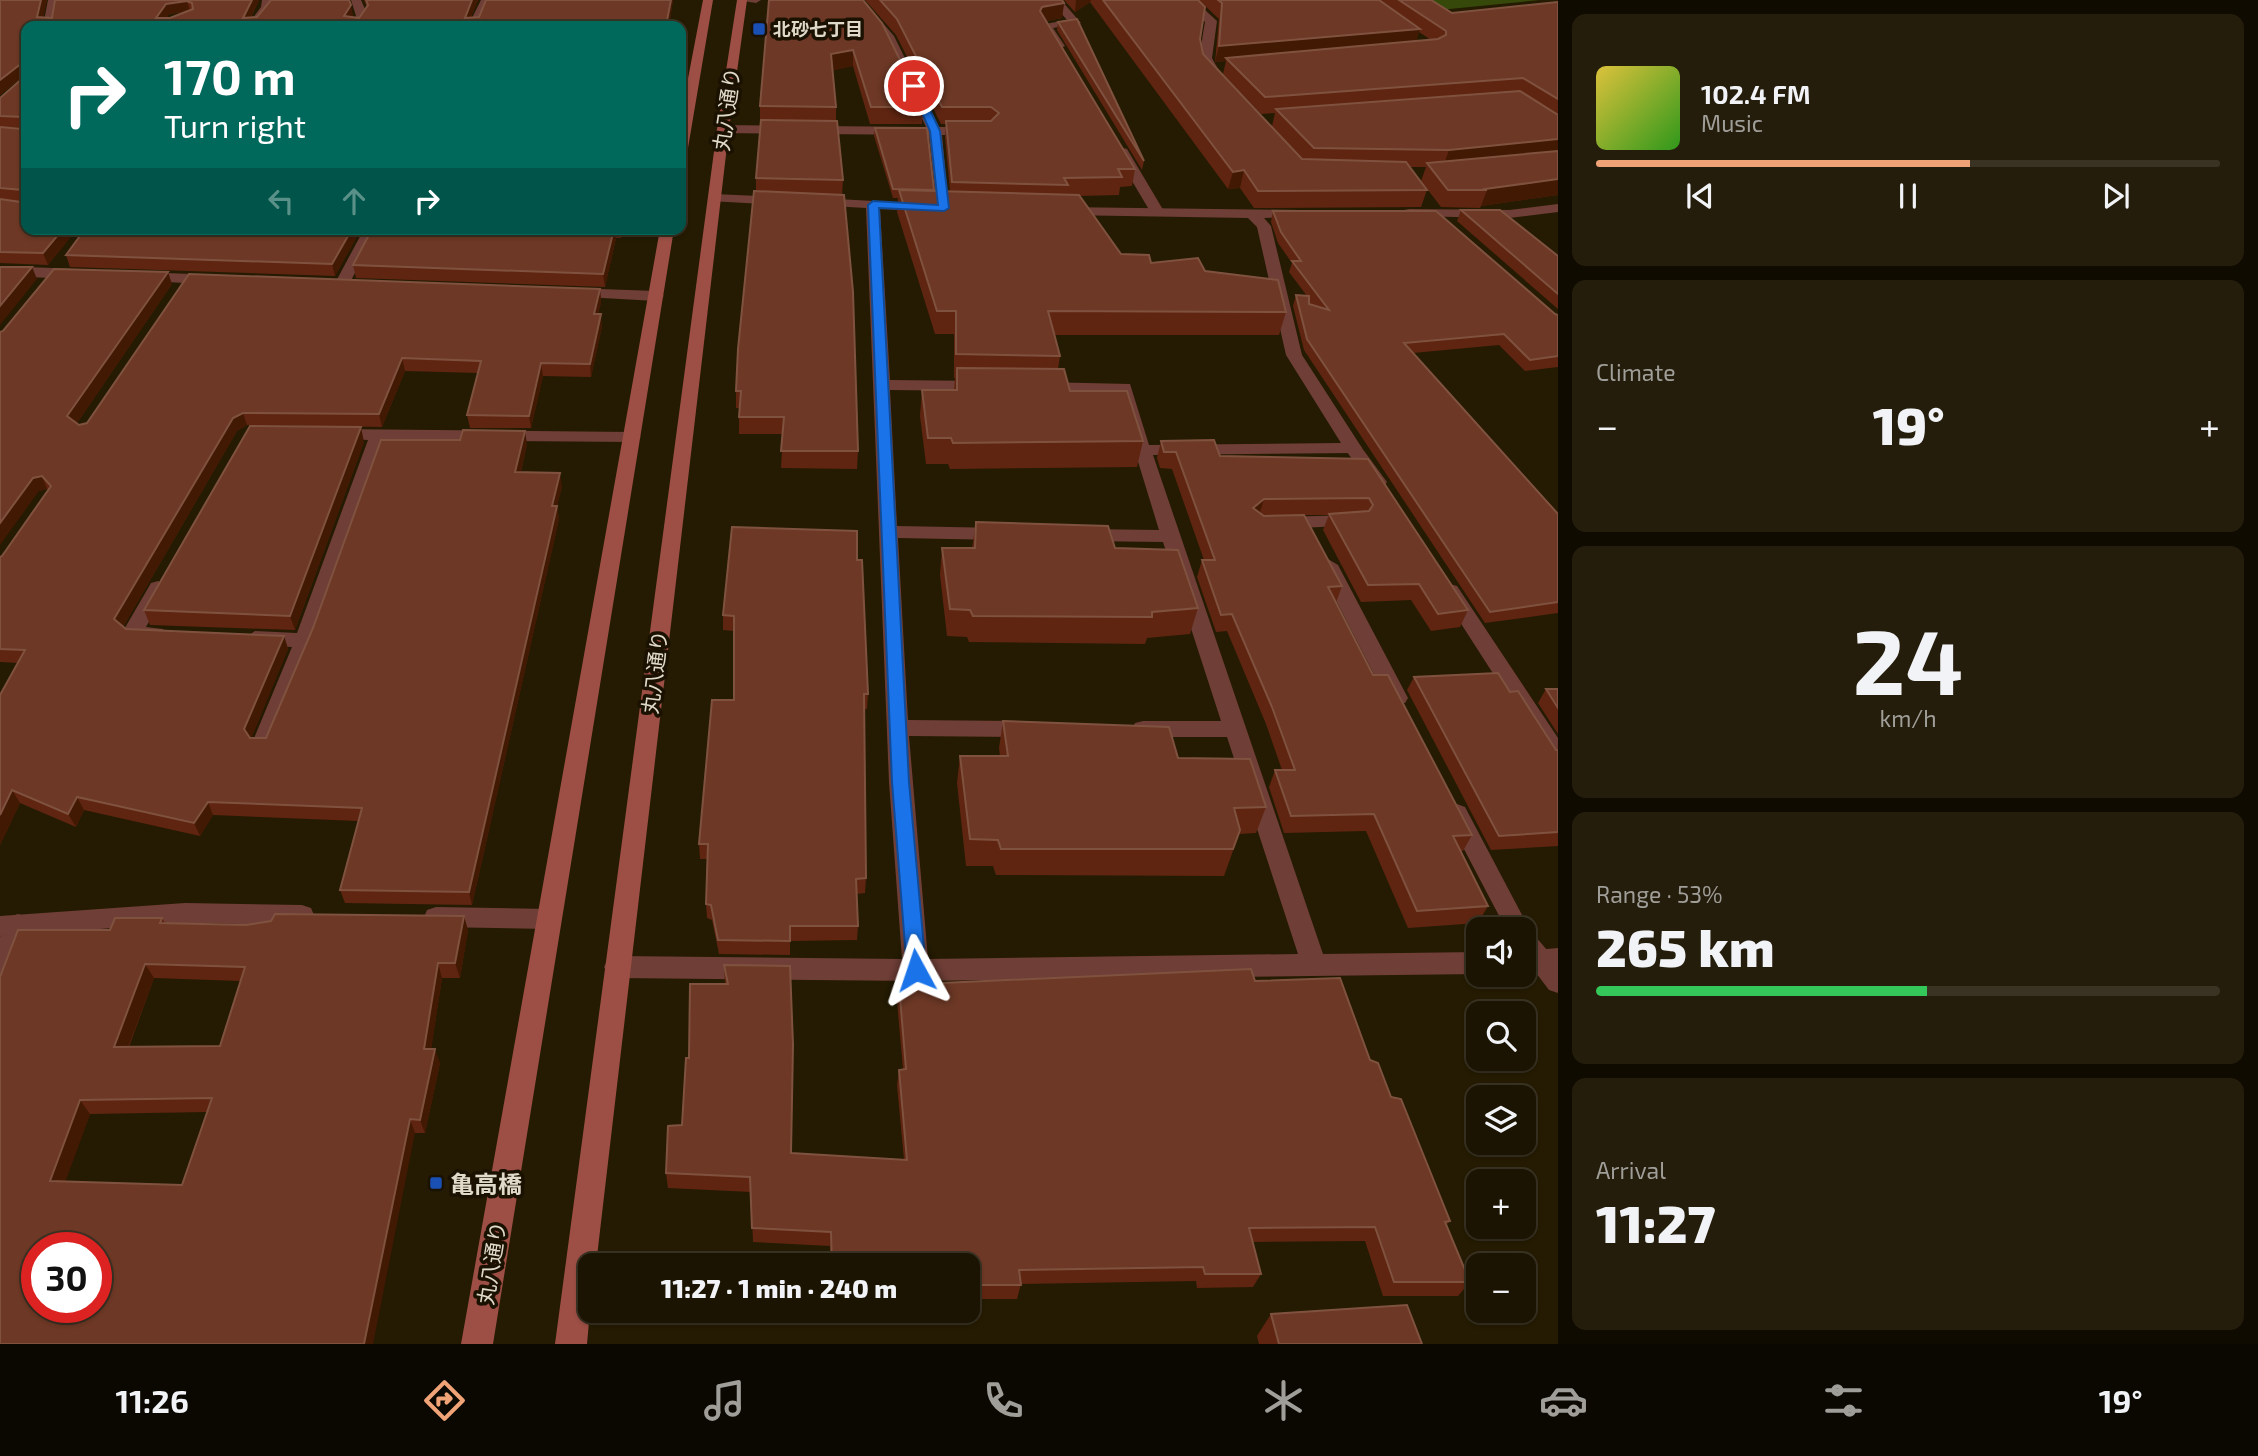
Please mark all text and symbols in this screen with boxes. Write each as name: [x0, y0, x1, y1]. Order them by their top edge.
place label: 北砂七丁目: [773, 18, 863, 40]
marker: 北砂七丁目: [751, 21, 767, 37]
text: 170 m: [164, 46, 296, 105]
icon: right: [49, 49, 140, 140]
pin: [884, 56, 944, 116]
street label: 丸八通り: [708, 66, 744, 152]
icon: arrive: [895, 67, 933, 105]
text: 102.4 FM: [1701, 78, 1810, 109]
text: Turn right: [164, 106, 306, 144]
text: Music: [1701, 109, 1763, 137]
icon: previous: [1681, 177, 1719, 215]
icon: pause: [1889, 177, 1927, 215]
icon: next: [2097, 177, 2135, 215]
icon: left: [262, 182, 300, 220]
icon: ahead: [335, 182, 373, 220]
icon: right: [408, 182, 446, 220]
text: Climate: [1596, 358, 1676, 386]
text: 19°: [1873, 393, 1945, 455]
text: −: [1596, 402, 1618, 448]
text: +: [2199, 402, 2220, 448]
text: 24: [1853, 604, 1963, 713]
street label: 丸八通り: [636, 629, 672, 715]
text: km/h: [1879, 704, 1937, 732]
text: Range · 53%: [1596, 880, 1723, 908]
text: 265 km: [1596, 915, 1775, 977]
map controls: [1466, 917, 1536, 1323]
button: sound: [1466, 917, 1536, 987]
position arrow: [879, 933, 953, 1007]
button: search: [1466, 1001, 1536, 1071]
button: layers: [1466, 1085, 1536, 1155]
text: Arrival: [1596, 1156, 1666, 1184]
place label: 亀高橋: [450, 1169, 522, 1198]
button: +: [1466, 1169, 1536, 1239]
marker: 亀高橋: [428, 1175, 444, 1191]
text: 11:27: [1596, 1191, 1715, 1253]
street label: 丸八通り: [472, 1220, 510, 1306]
speed limit sign: 30: [21, 1232, 112, 1323]
button: −: [1466, 1253, 1536, 1323]
text: 11:27 · 1 min · 240 m: [661, 1272, 897, 1303]
icon: directions: [420, 1376, 469, 1425]
icon: music: [700, 1376, 749, 1425]
icon: phone: [979, 1376, 1028, 1425]
icon: climate: [1259, 1376, 1308, 1425]
icon: car: [1539, 1376, 1588, 1425]
icon: filters: [1819, 1376, 1868, 1425]
text: 11:26: [115, 1381, 189, 1419]
text: 19°: [2099, 1381, 2143, 1419]

